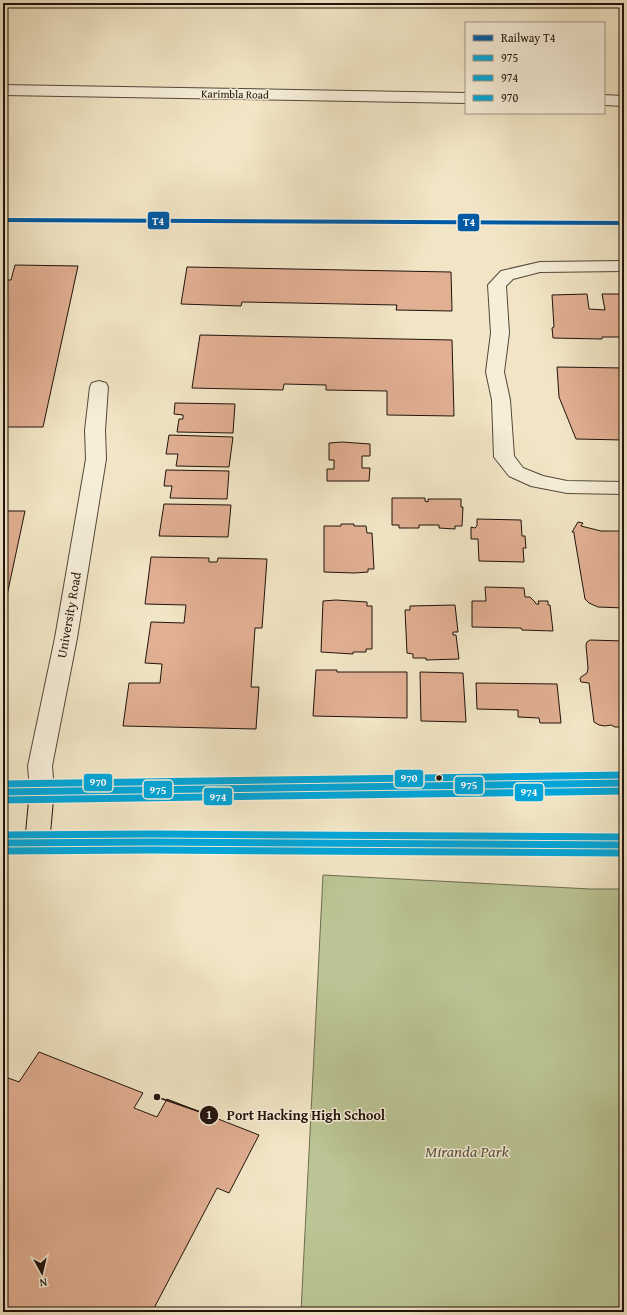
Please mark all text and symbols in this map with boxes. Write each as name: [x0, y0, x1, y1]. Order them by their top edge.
legend: [465, 22, 605, 114]
text: Railway T4: [501, 29, 556, 46]
text: 975: [501, 49, 519, 66]
text: 974: [501, 69, 519, 86]
street label: Karimbla Road: [201, 85, 269, 103]
text: 970: [501, 89, 519, 106]
line badge: T4: [147, 211, 170, 230]
text: T4: [152, 213, 164, 229]
line badge: T4: [457, 213, 480, 232]
text: T4: [463, 214, 475, 230]
street label: University Road: [52, 570, 86, 660]
line badge: 970: [394, 769, 424, 788]
text: 970: [400, 770, 418, 786]
line badge: 970: [83, 773, 113, 792]
unlabelled marker: [434, 773, 444, 783]
text: 970: [89, 774, 107, 790]
line badge: 975: [454, 776, 484, 795]
text: 975: [460, 777, 478, 793]
line badge: 975: [143, 780, 173, 799]
text: 975: [149, 782, 167, 798]
line badge: 974: [514, 783, 544, 802]
text: 974: [520, 784, 538, 800]
line badge: 974: [203, 787, 233, 806]
text: 974: [209, 789, 227, 805]
callout: Port Hacking High School: [199, 1102, 393, 1128]
text: Port Hacking High School: [227, 1105, 386, 1125]
text: 1: [206, 1106, 212, 1123]
park label: Miranda Park: [425, 1139, 510, 1163]
north arrow: [22, 1253, 62, 1293]
text: N: [38, 1274, 48, 1291]

